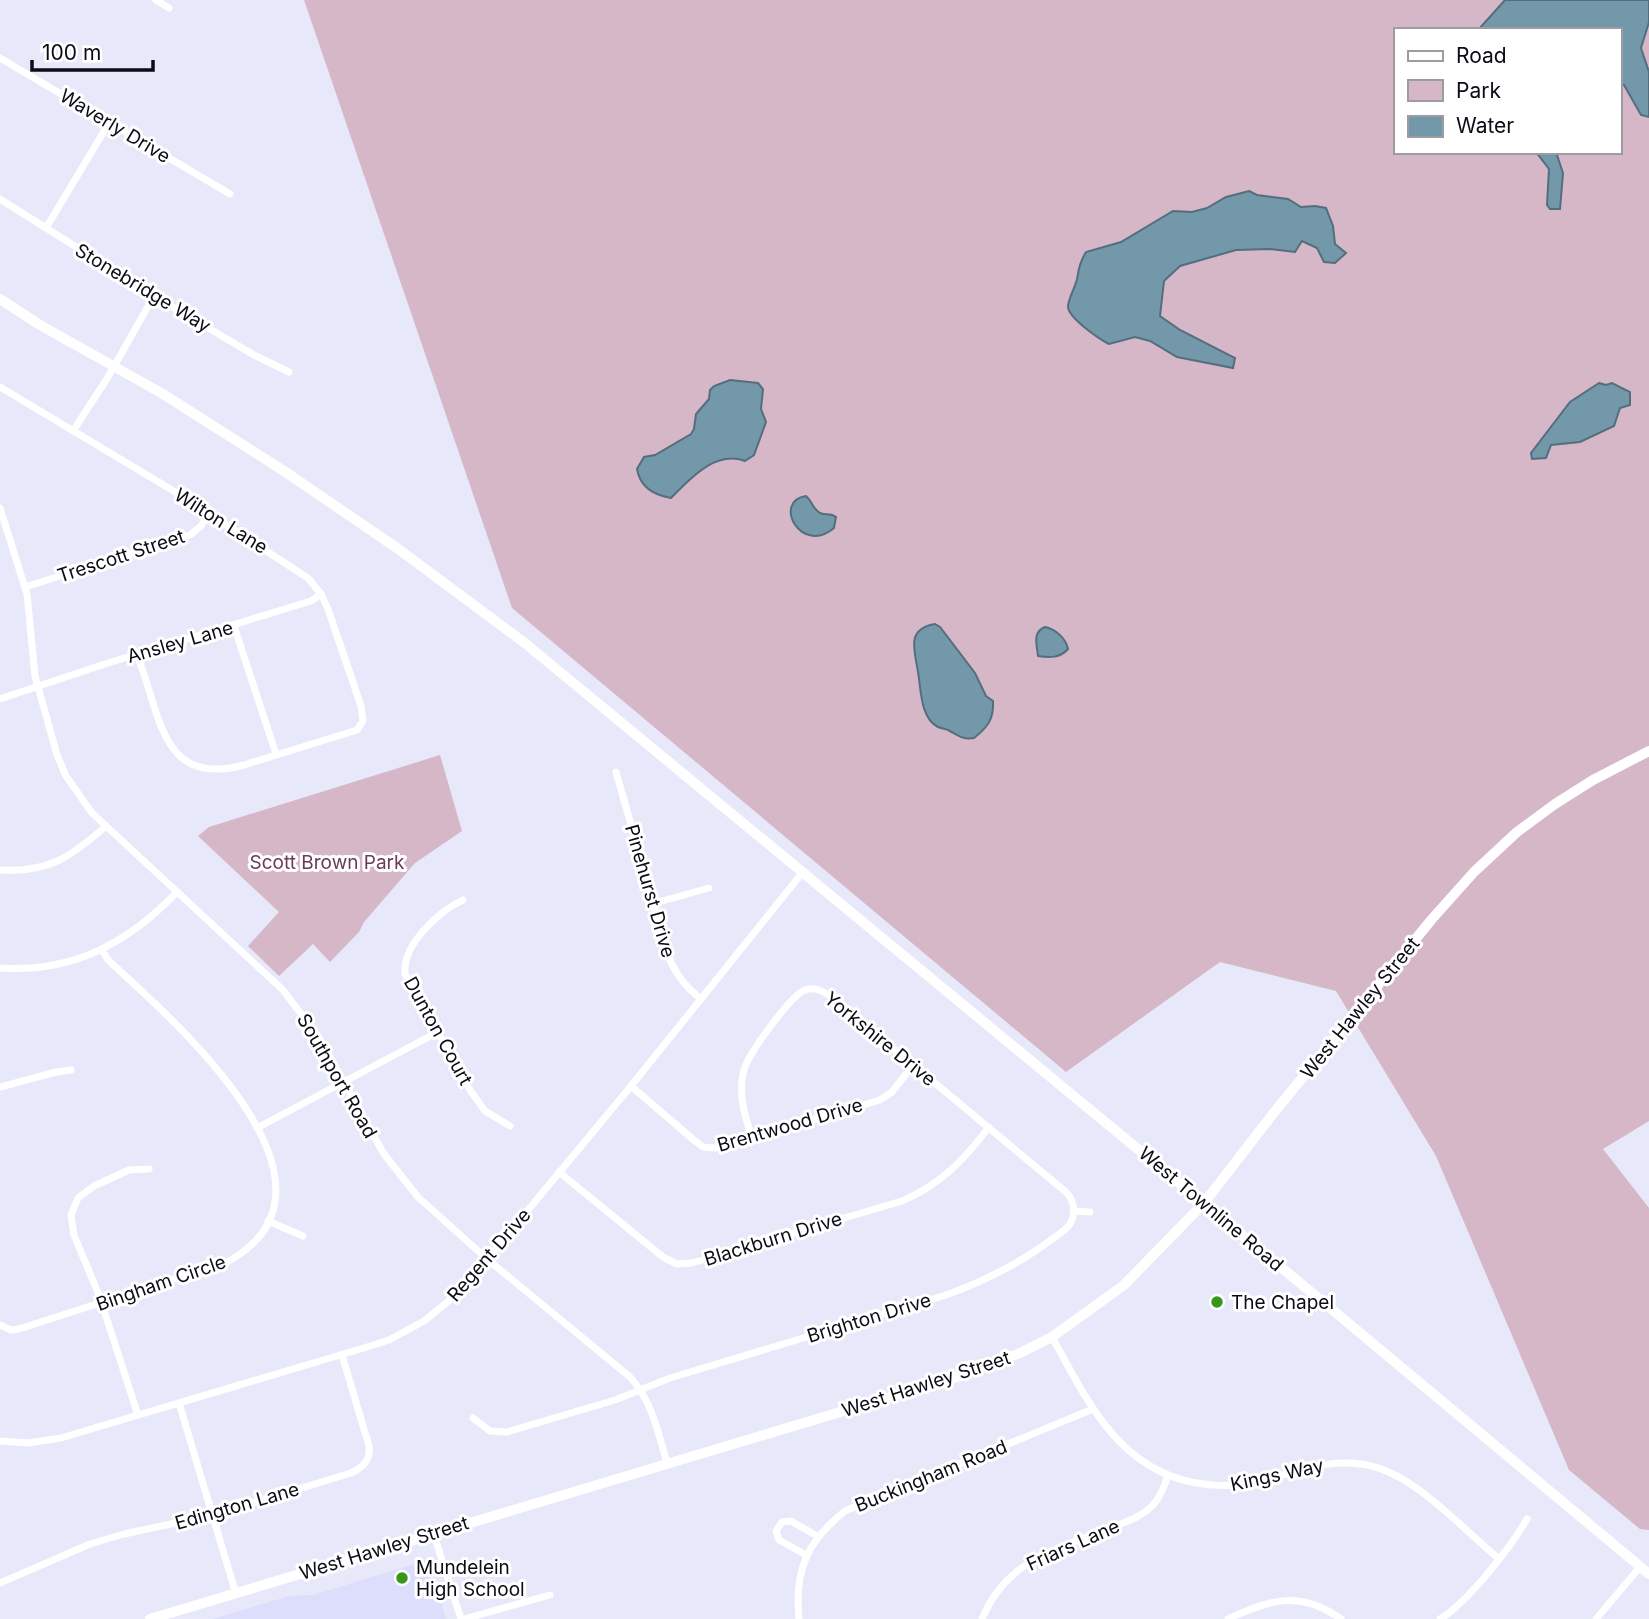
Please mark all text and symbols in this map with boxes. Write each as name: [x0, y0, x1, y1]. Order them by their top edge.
scale bar: [32, 28, 152, 72]
legend: [1394, 28, 1621, 154]
text: 100 m: [42, 40, 101, 65]
text: Road: [1456, 43, 1507, 68]
text: Park: [1456, 78, 1501, 103]
street label: Waverly Drive: [56, 84, 174, 168]
text: Water: [1456, 113, 1514, 138]
street label: Stonebridge Way: [71, 238, 215, 338]
street label: Wilton Lane: [170, 483, 272, 559]
street label: Trescott Street: [55, 525, 187, 587]
street label: Ansley Lane: [124, 616, 236, 668]
street label: Pinehurst Drive: [620, 822, 680, 960]
park label: Scott Brown Park: [250, 851, 405, 874]
street label: West Hawley Street: [1296, 932, 1424, 1084]
street label: Dunton Court: [399, 973, 477, 1089]
street label: Yorkshire Drive: [820, 987, 940, 1091]
street label: Southport Road: [292, 1010, 382, 1142]
street label: Brentwood Drive: [715, 1093, 865, 1157]
street label: West Townline Road: [1134, 1142, 1288, 1276]
street label: Regent Drive: [442, 1204, 536, 1306]
street label: Blackburn Drive: [701, 1207, 845, 1271]
street label: Bingham Circle: [93, 1250, 229, 1316]
street label: Brighton Drive: [804, 1288, 934, 1348]
place label: The Chapel: [1231, 1291, 1334, 1314]
marker: The Chapel: [1209, 1294, 1225, 1310]
street label: West Hawley Street: [839, 1346, 1013, 1422]
street label: Buckingham Road: [852, 1435, 1010, 1517]
street label: Kings Way: [1228, 1454, 1326, 1496]
street label: Edington Lane: [172, 1477, 302, 1535]
street label: West Hawley Street: [297, 1511, 471, 1585]
street label: Friars Lane: [1023, 1514, 1123, 1576]
place label: Mundelein High School: [416, 1556, 525, 1601]
marker: Mundelein High School: [394, 1570, 410, 1586]

